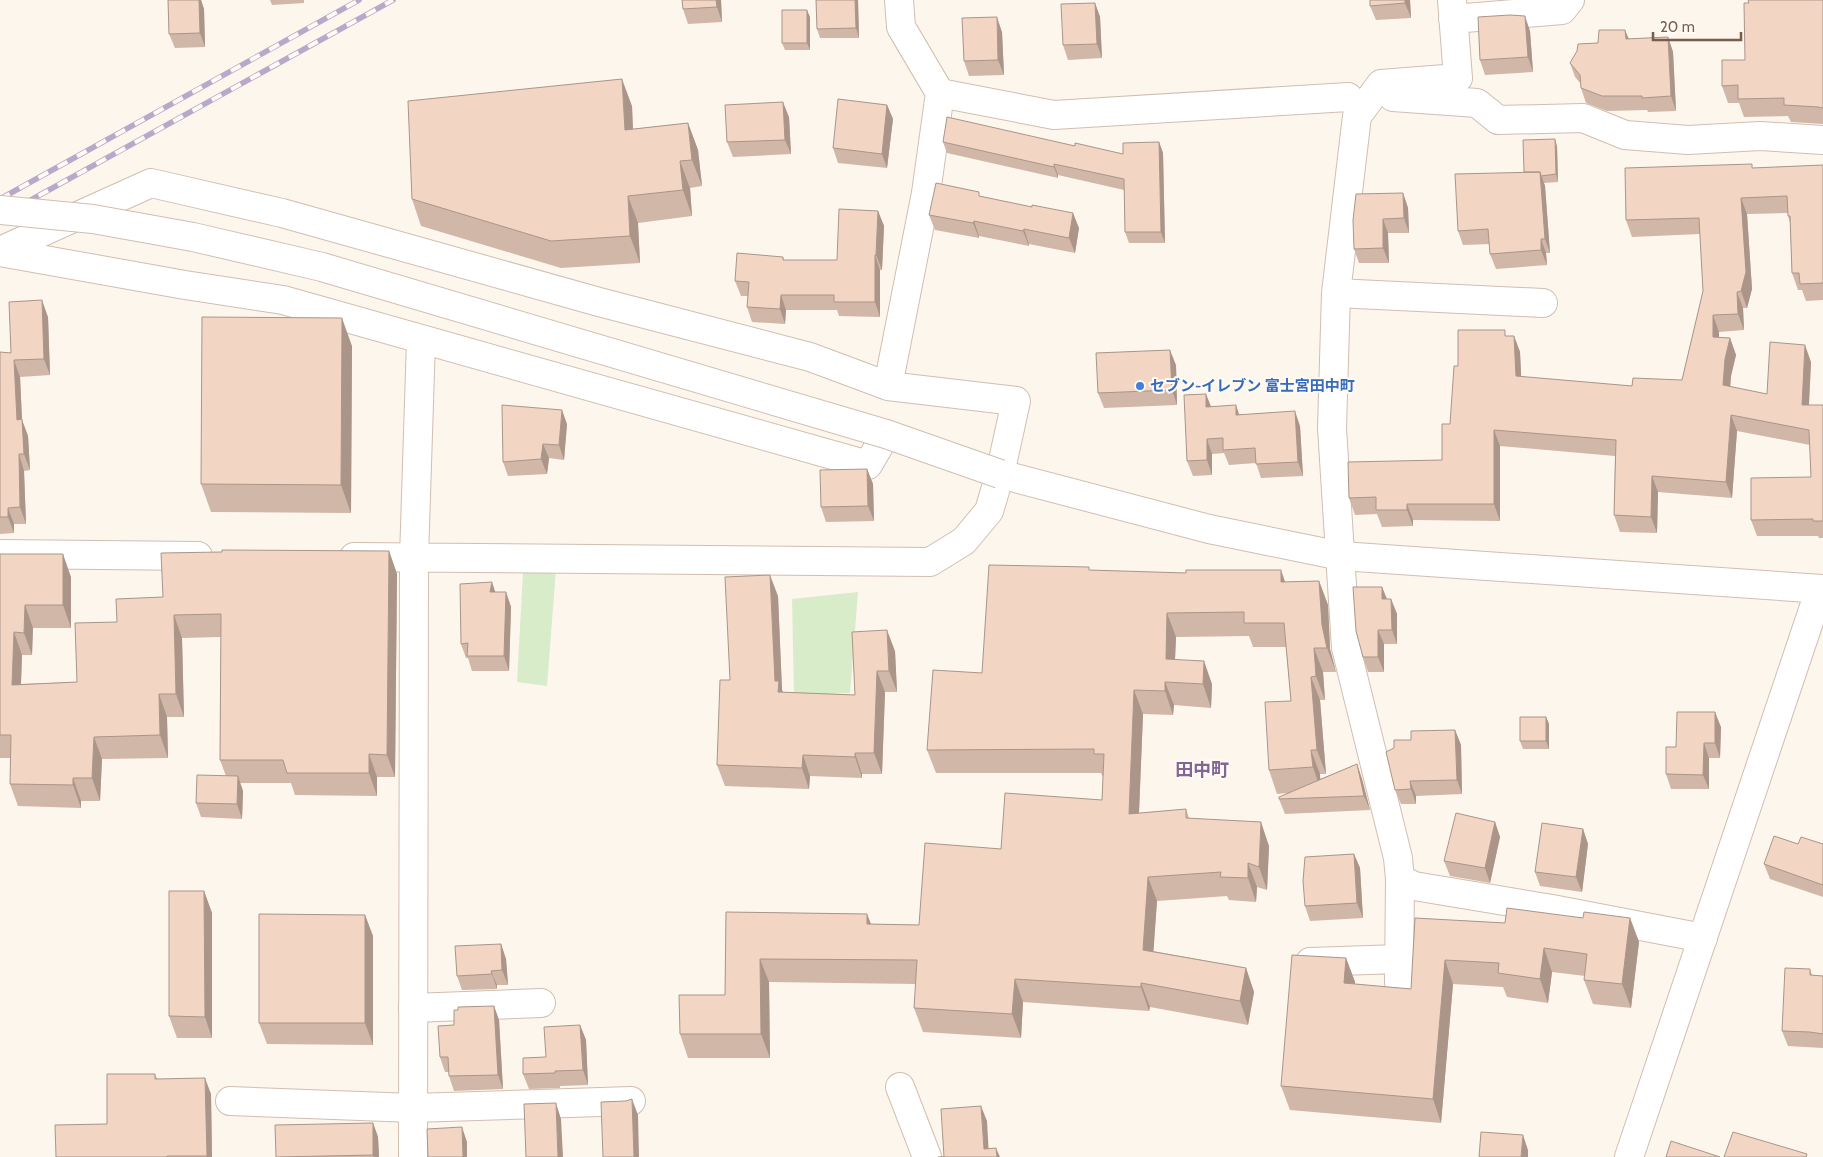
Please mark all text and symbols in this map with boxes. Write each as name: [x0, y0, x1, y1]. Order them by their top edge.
scale bar: [1653, 10, 1740, 42]
text: 20 m: [1660, 18, 1695, 36]
place label: セブン-イレブン 富士宮田中町: [1150, 377, 1355, 395]
marker: セブン-イレブン 富士宮田中町: [1134, 380, 1146, 392]
district label: 田中町: [1175, 759, 1229, 781]

